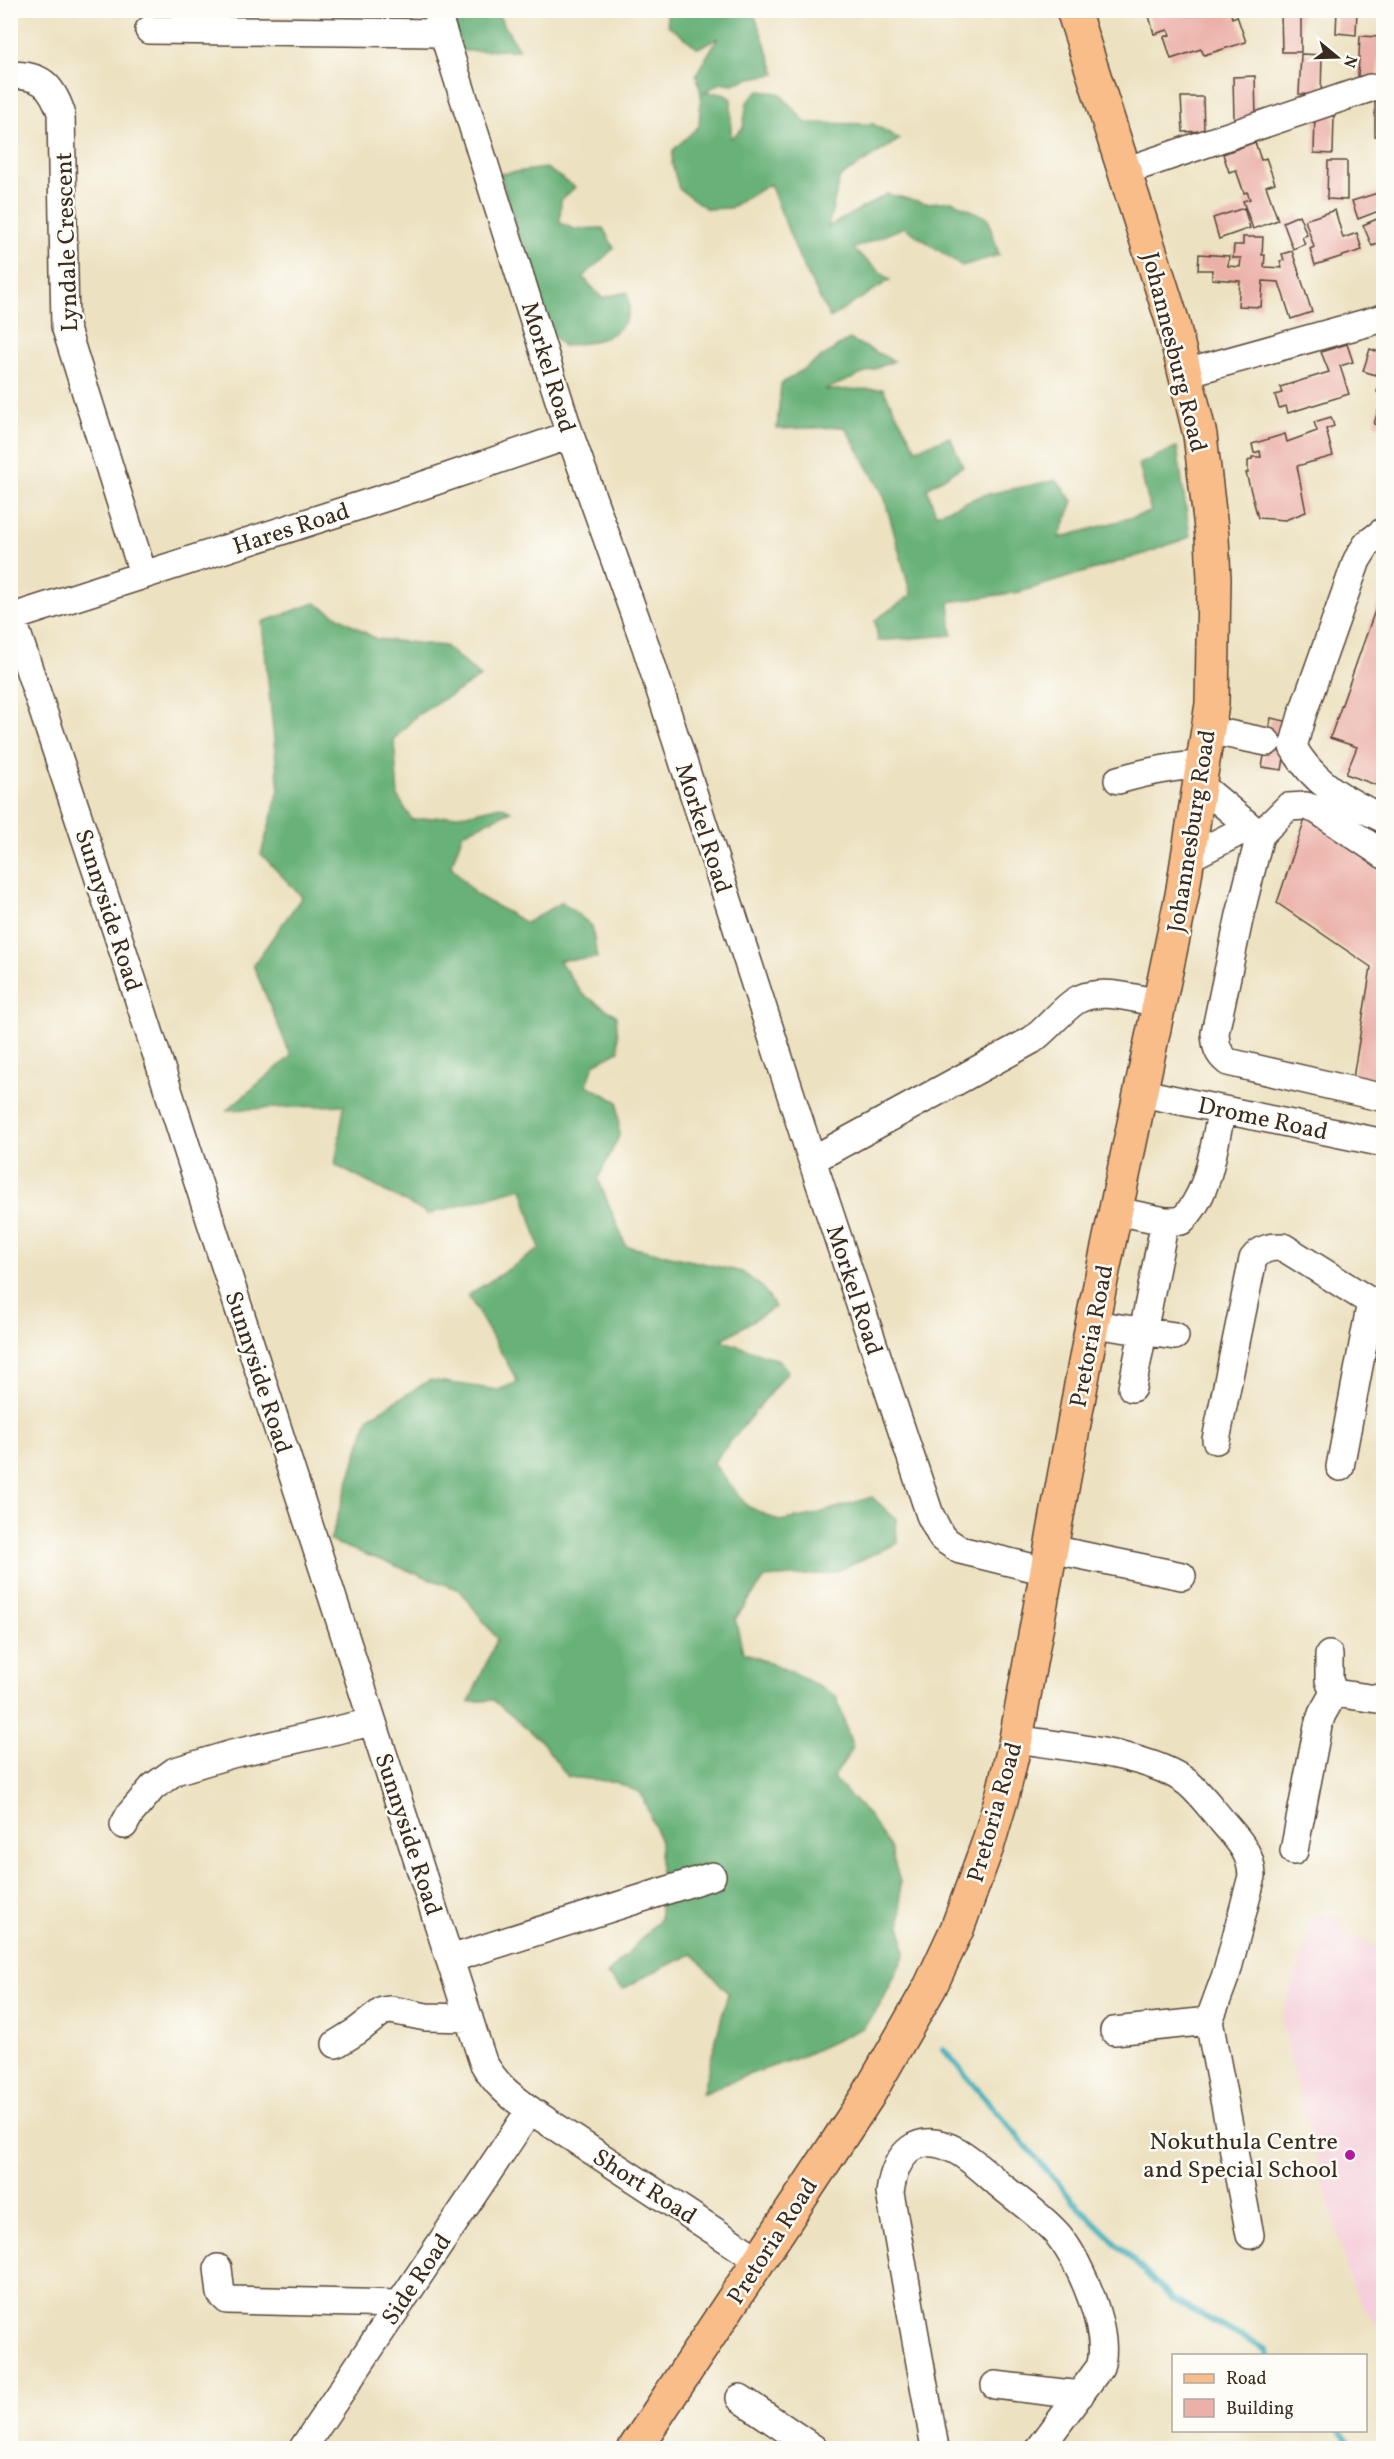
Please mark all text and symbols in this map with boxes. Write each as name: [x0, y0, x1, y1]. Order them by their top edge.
north arrow: [1307, 27, 1367, 87]
text: N: [1337, 52, 1362, 71]
street label: Lyndale Crescent: [48, 151, 88, 333]
street label: Johannesburg Road: [1132, 249, 1214, 456]
street label: Morkel Road: [511, 298, 583, 437]
street label: Hares Road: [229, 495, 354, 565]
street label: Johannesburg Road: [1160, 727, 1226, 935]
street label: Morkel Road: [665, 759, 739, 898]
street label: Sunnyside Road: [65, 825, 149, 996]
street label: Drome Road: [1195, 1090, 1331, 1150]
street label: Morkel Road: [816, 1221, 890, 1360]
street label: Pretoria Road: [1062, 1262, 1123, 1411]
street label: Sunnyside Road: [215, 1287, 299, 1458]
street label: Pretoria Road: [960, 1738, 1032, 1887]
street label: Sunnyside Road: [365, 1749, 449, 1920]
place label: Nokuthula Centre and Special School: [1143, 2126, 1338, 2188]
street label: Short Road: [585, 2141, 703, 2234]
marker: Nokuthula Centre and Special School: [1343, 2148, 1357, 2162]
street label: Pretoria Road: [720, 2172, 827, 2312]
street label: Side Road: [374, 2227, 461, 2333]
legend: [1172, 2354, 1367, 2432]
text: Road: [1226, 2367, 1267, 2392]
text: Building: [1226, 2397, 1294, 2422]

